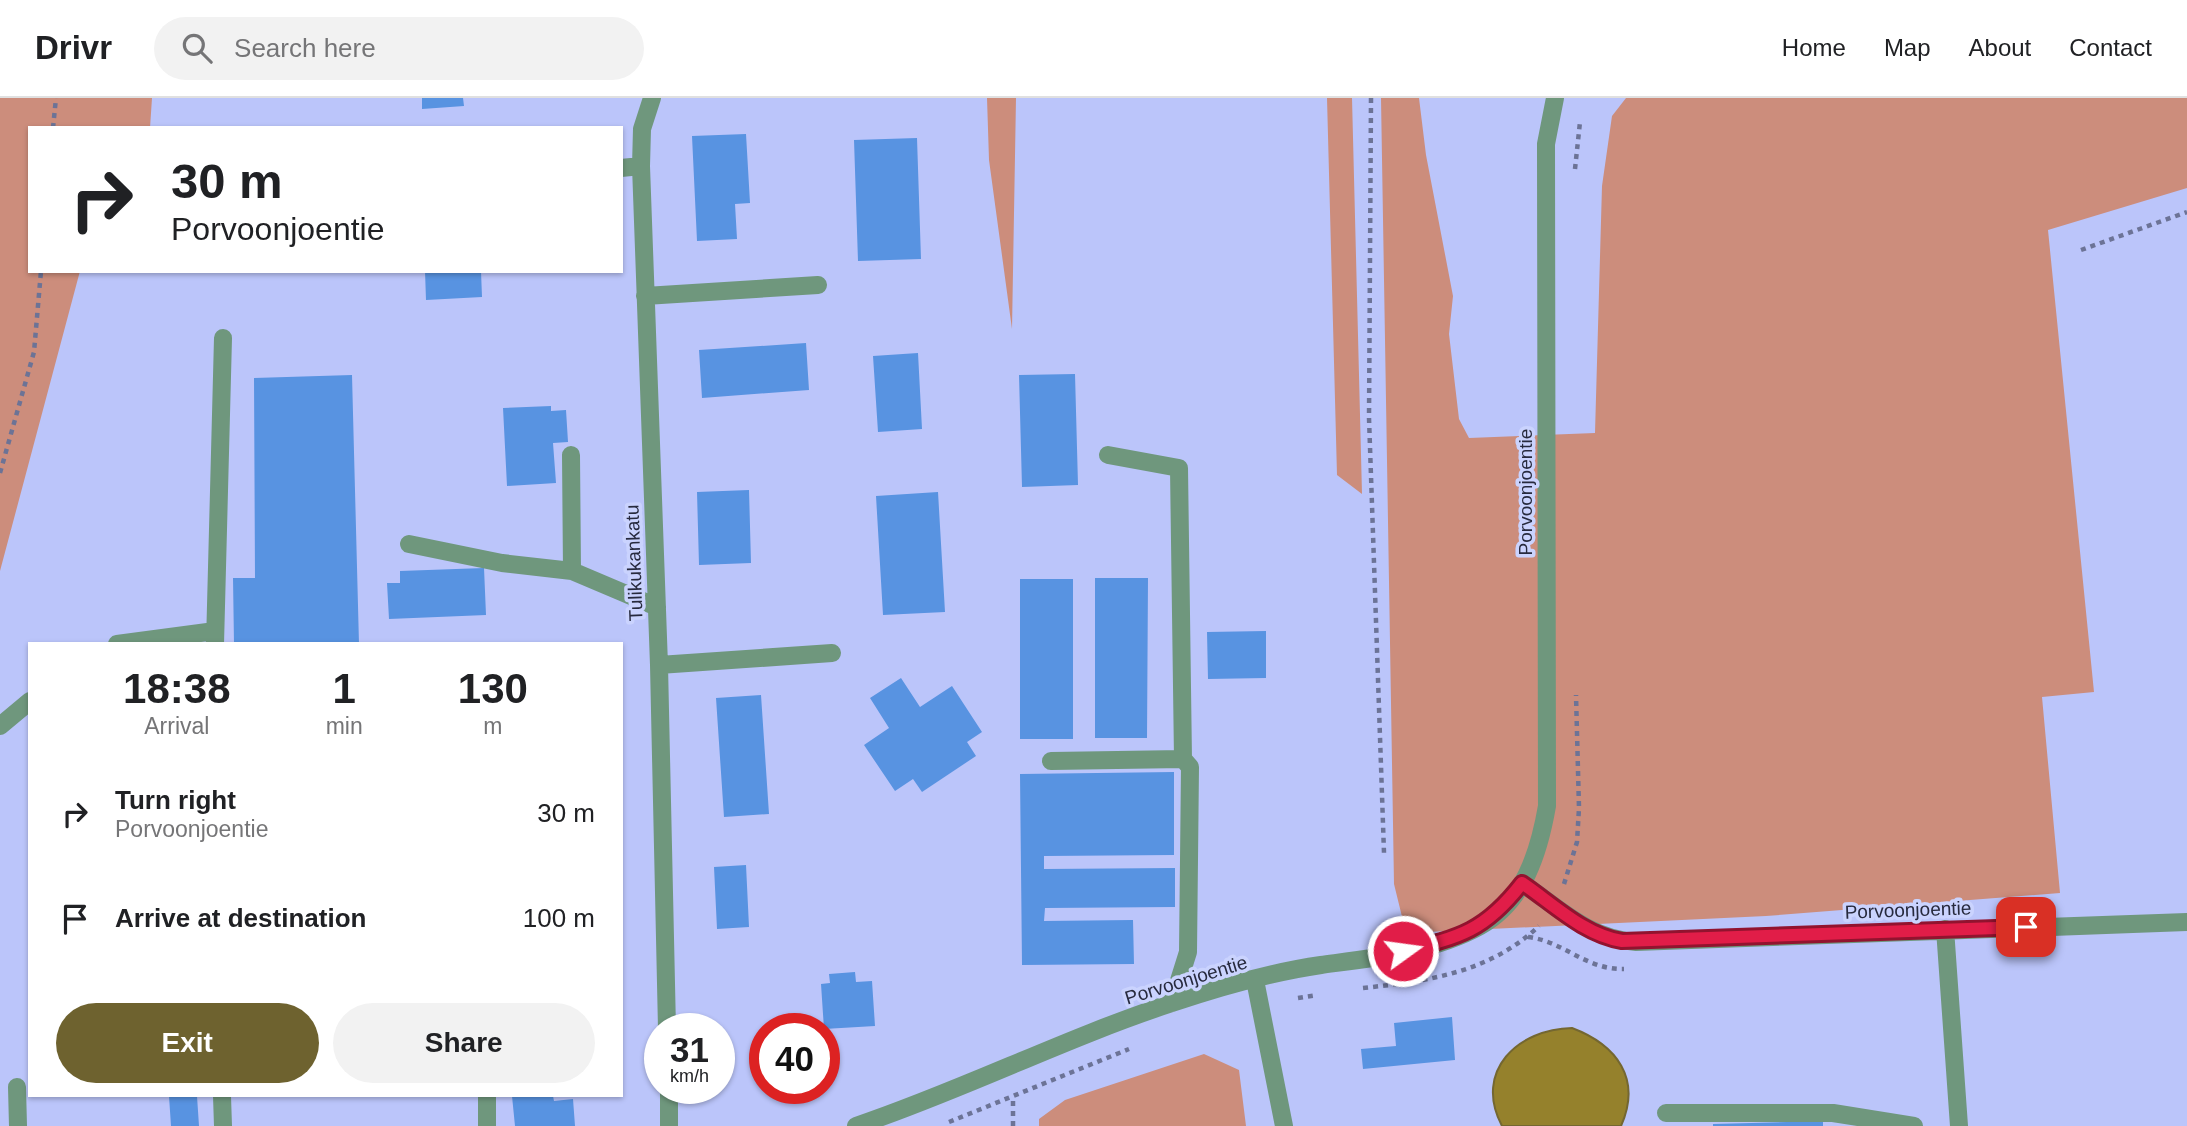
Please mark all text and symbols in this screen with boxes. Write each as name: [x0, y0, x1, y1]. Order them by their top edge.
search box: [154, 17, 644, 80]
text: Drivr: [35, 29, 112, 66]
icon: search: [178, 29, 216, 67]
text: Search here: [234, 33, 376, 63]
text: Home: [1782, 34, 1846, 61]
text: Map: [1884, 34, 1931, 61]
text: About: [1969, 34, 2031, 61]
text: Contact: [2069, 34, 2152, 61]
icon: right: [56, 154, 147, 245]
text: 30 m: [171, 154, 283, 208]
text: Porvoonjoentie: [171, 211, 384, 247]
street label: Porvoonjoentie: [1515, 429, 1536, 555]
street label: Tulikukankatu: [621, 504, 647, 622]
text: 18:38: [123, 665, 231, 712]
text: 1: [332, 665, 356, 712]
text: 130: [458, 665, 528, 712]
text: Arrival: [144, 713, 209, 739]
text: min: [326, 713, 363, 739]
text: m: [483, 713, 502, 739]
text: Turn right: [115, 785, 236, 815]
icon: right: [56, 795, 94, 833]
text: 30 m: [537, 798, 595, 828]
text: Porvoonjoentie: [115, 816, 268, 842]
street label: Porvoonjoentie: [1844, 897, 1972, 923]
pin: [1996, 897, 2056, 957]
icon: arrive: [56, 900, 94, 938]
text: Arrive at destination: [115, 903, 366, 933]
text: 100 m: [523, 903, 595, 933]
icon: arrive: [2007, 908, 2045, 946]
position arrow: [1366, 914, 1440, 988]
street label: Porvoonjoentie: [1122, 951, 1250, 1009]
button: Exit: [56, 1003, 319, 1083]
button: Share: [333, 1003, 595, 1083]
speed limit sign: 40: [749, 1013, 840, 1104]
text: 31: [670, 1030, 709, 1069]
text: km/h: [670, 1066, 709, 1086]

